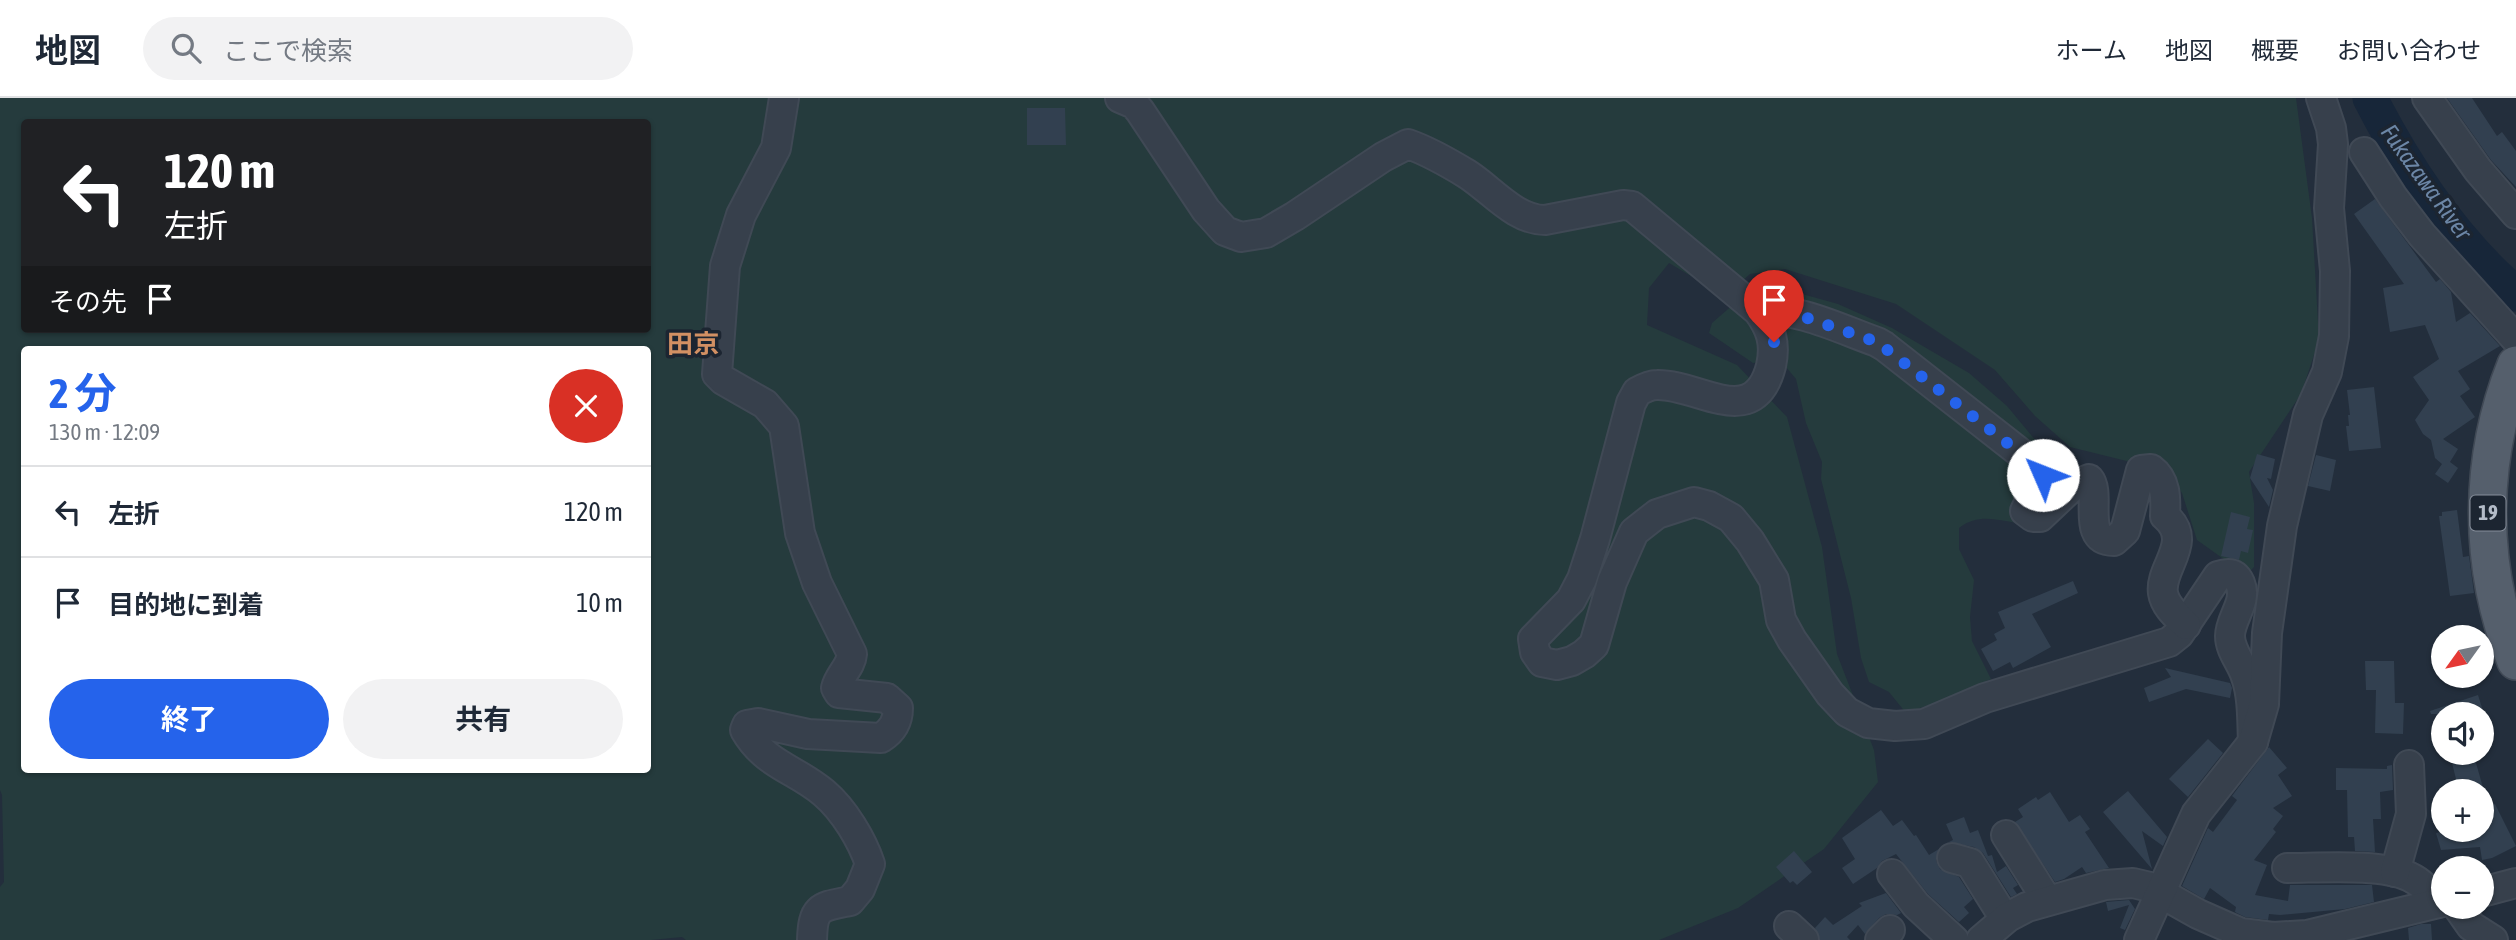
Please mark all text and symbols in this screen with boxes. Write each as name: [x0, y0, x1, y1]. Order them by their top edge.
search box: [143, 17, 633, 80]
icon: search: [167, 29, 205, 67]
text: 地図: [35, 31, 101, 69]
text: ここで検索: [223, 36, 353, 66]
text: ホーム: [2056, 37, 2127, 64]
text: 地図: [2165, 37, 2213, 64]
text: 概要: [2251, 37, 2299, 64]
text: お問い合わせ: [2337, 37, 2481, 64]
water label: Fukazawa River: [2376, 119, 2478, 245]
text: 120 m: [164, 142, 275, 198]
icon: left: [49, 147, 140, 238]
text: 左折: [164, 207, 228, 244]
pin: [1744, 270, 1804, 342]
icon: arrive: [141, 280, 179, 318]
icon: arrive: [1755, 281, 1793, 319]
text: その先: [49, 287, 127, 317]
district label: 田京: [667, 329, 719, 359]
text: 2 分: [49, 369, 117, 417]
button: close: [549, 369, 623, 443]
text: 130 m · 12:09: [49, 419, 160, 445]
position arrow: [2006, 438, 2080, 512]
icon: left: [49, 493, 87, 531]
road number: 19: [2470, 496, 2506, 530]
text: 120 m: [564, 497, 623, 527]
text: 左折: [108, 499, 160, 529]
icon: arrive: [49, 584, 87, 622]
text: 10 m: [576, 588, 623, 618]
text: 目的地に到着: [108, 590, 264, 620]
north arrow: [2431, 625, 2494, 688]
map controls: [2431, 625, 2494, 919]
button: 終了: [49, 679, 329, 759]
button: 共有: [343, 679, 623, 759]
button: sound: [2431, 702, 2494, 765]
button: +: [2431, 779, 2494, 842]
button: −: [2431, 856, 2494, 919]

